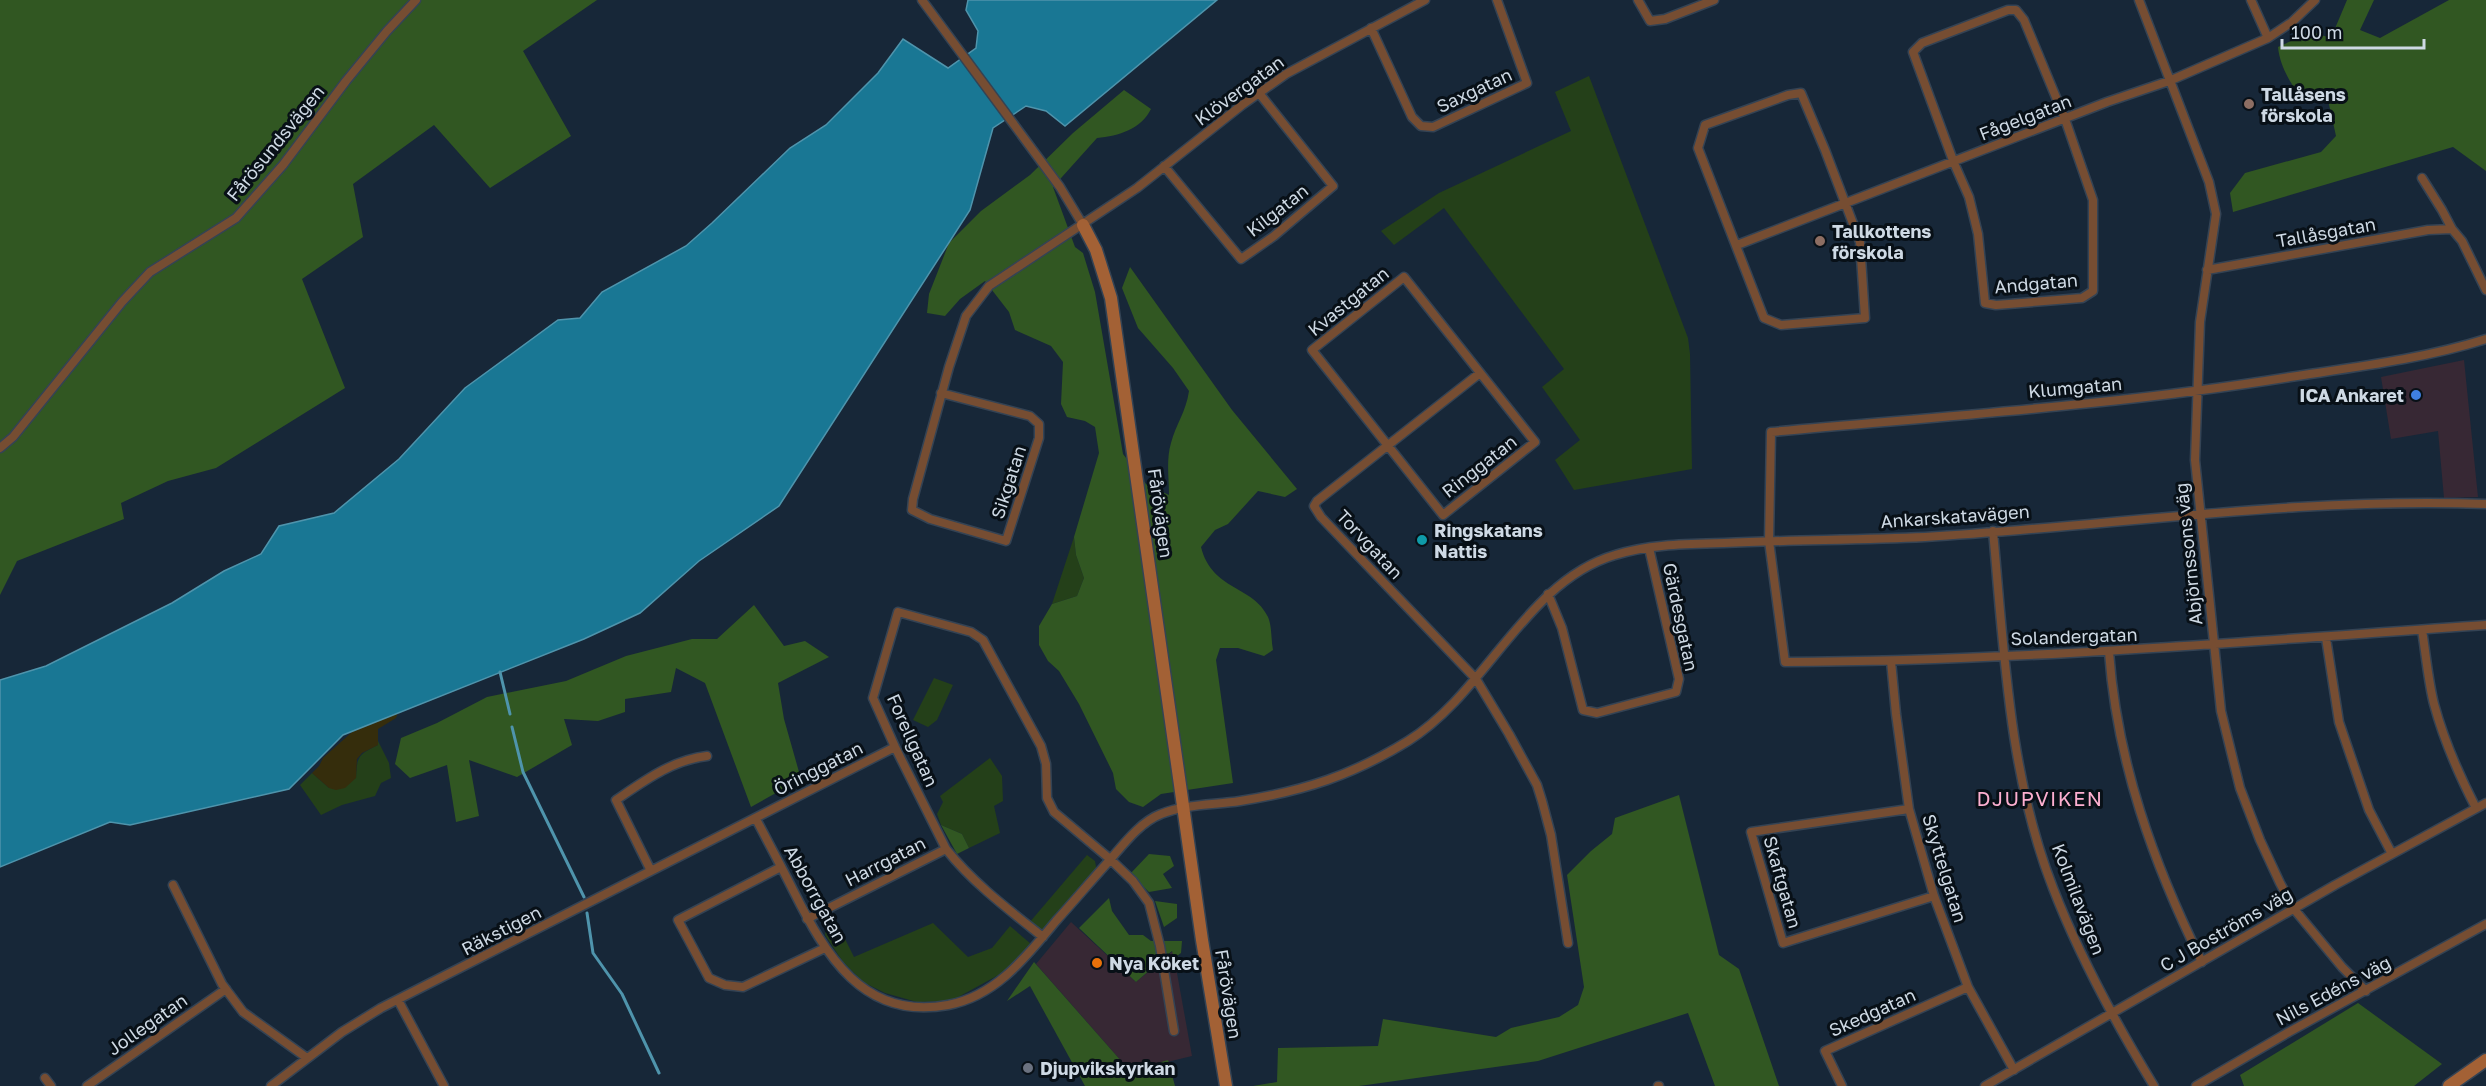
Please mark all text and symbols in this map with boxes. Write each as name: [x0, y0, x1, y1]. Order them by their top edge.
scale bar: [2282, 12, 2424, 50]
text: 100 m: [2291, 21, 2342, 43]
street label: Klövergatan: [1190, 50, 1288, 130]
street label: Saxgatan: [1433, 63, 1515, 117]
street label: Fårösundsvägen: [222, 81, 328, 205]
place label: Tallåsens förskola: [2261, 83, 2346, 126]
street label: Fågelgatan: [1976, 89, 2074, 145]
marker: Tallåsens förskola: [2242, 97, 2256, 111]
street label: Kilgatan: [1242, 179, 1312, 241]
street label: Tallåsgatan: [2275, 212, 2377, 252]
place label: Tallkottens förskola: [1832, 220, 1931, 263]
marker: Tallkottens förskola: [1813, 234, 1827, 248]
street label: Kvastgatan: [1303, 262, 1393, 340]
street label: Andgatan: [1993, 268, 2079, 298]
street label: Klumgatan: [2027, 372, 2123, 402]
place label: ICA Ankaret: [2299, 384, 2404, 406]
marker: ICA Ankaret: [2409, 388, 2423, 402]
street label: Ringgatan: [1437, 430, 1521, 502]
street label: Sikgatan: [986, 443, 1030, 521]
street label: Fårövägen: [1144, 467, 1178, 559]
street label: Abjörnssons väg: [2170, 482, 2206, 626]
street label: Ankarskatavägen: [1880, 500, 2030, 532]
street label: Torvgatan: [1332, 505, 1408, 583]
place label: Ringskatans Nattis: [1434, 519, 1543, 562]
marker: Ringskatans Nattis: [1415, 533, 1429, 547]
street label: Gärdesgatan: [1659, 561, 1703, 673]
street label: Solandergatan: [2010, 623, 2138, 649]
street label: Forellgatan: [883, 690, 943, 790]
street label: Öringgatan: [770, 736, 866, 800]
district label: DJUPVIKEN: [1976, 786, 2104, 810]
street label: Skyttelgatan: [1918, 811, 1972, 925]
street label: Harrgatan: [841, 831, 929, 891]
street label: Skaftgatan: [1759, 833, 1807, 931]
street label: Kolmilavägen: [2048, 840, 2110, 958]
street label: Abborrgatan: [780, 841, 852, 947]
street label: C J Boströms väg: [2156, 882, 2296, 976]
street label: Räkstigen: [457, 901, 545, 959]
street label: Fårövägen: [1211, 948, 1247, 1040]
street label: Nils Edéns väg: [2272, 951, 2394, 1029]
place label: Nya Köket: [1109, 952, 1199, 974]
marker: Nya Köket: [1090, 956, 1104, 970]
street label: Skedgatan: [1825, 983, 1919, 1041]
street label: Jollegatan: [103, 989, 191, 1059]
place label: Djupvikskyrkan: [1040, 1057, 1176, 1079]
marker: Djupvikskyrkan: [1021, 1061, 1035, 1075]

